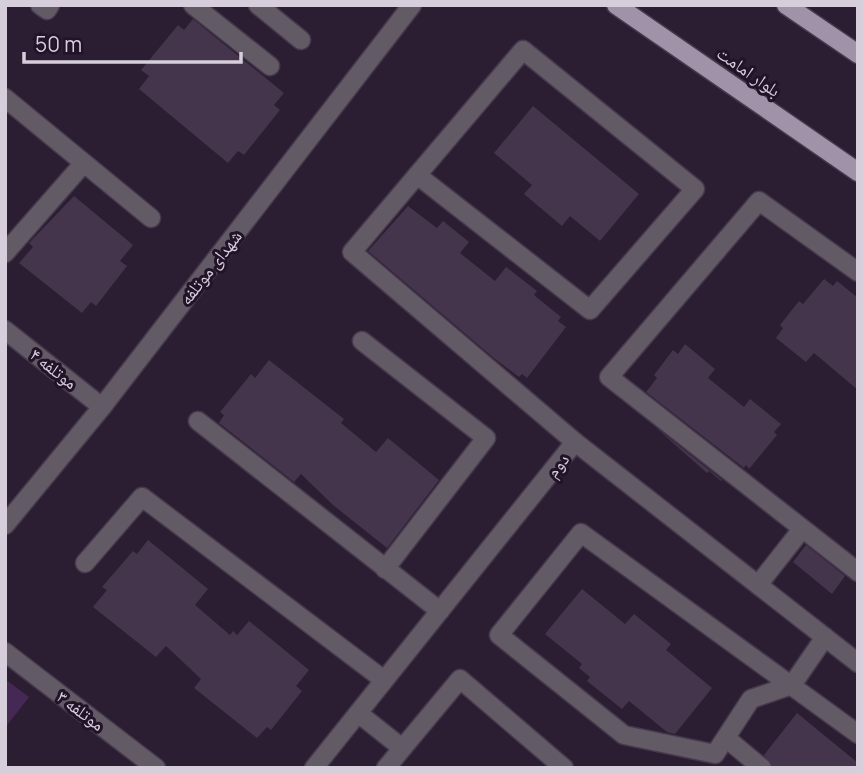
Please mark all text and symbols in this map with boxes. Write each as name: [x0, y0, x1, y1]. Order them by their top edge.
scale bar: [24, 21, 242, 65]
text: 50 m: [35, 30, 82, 58]
street label: بلوار امامت: [712, 40, 786, 102]
street label: شهدای موتلفه: [173, 225, 247, 309]
street label: موتلفه ۴: [25, 342, 83, 394]
street label: دوم: [540, 448, 575, 483]
street label: موتلفه ۳: [52, 684, 110, 736]

